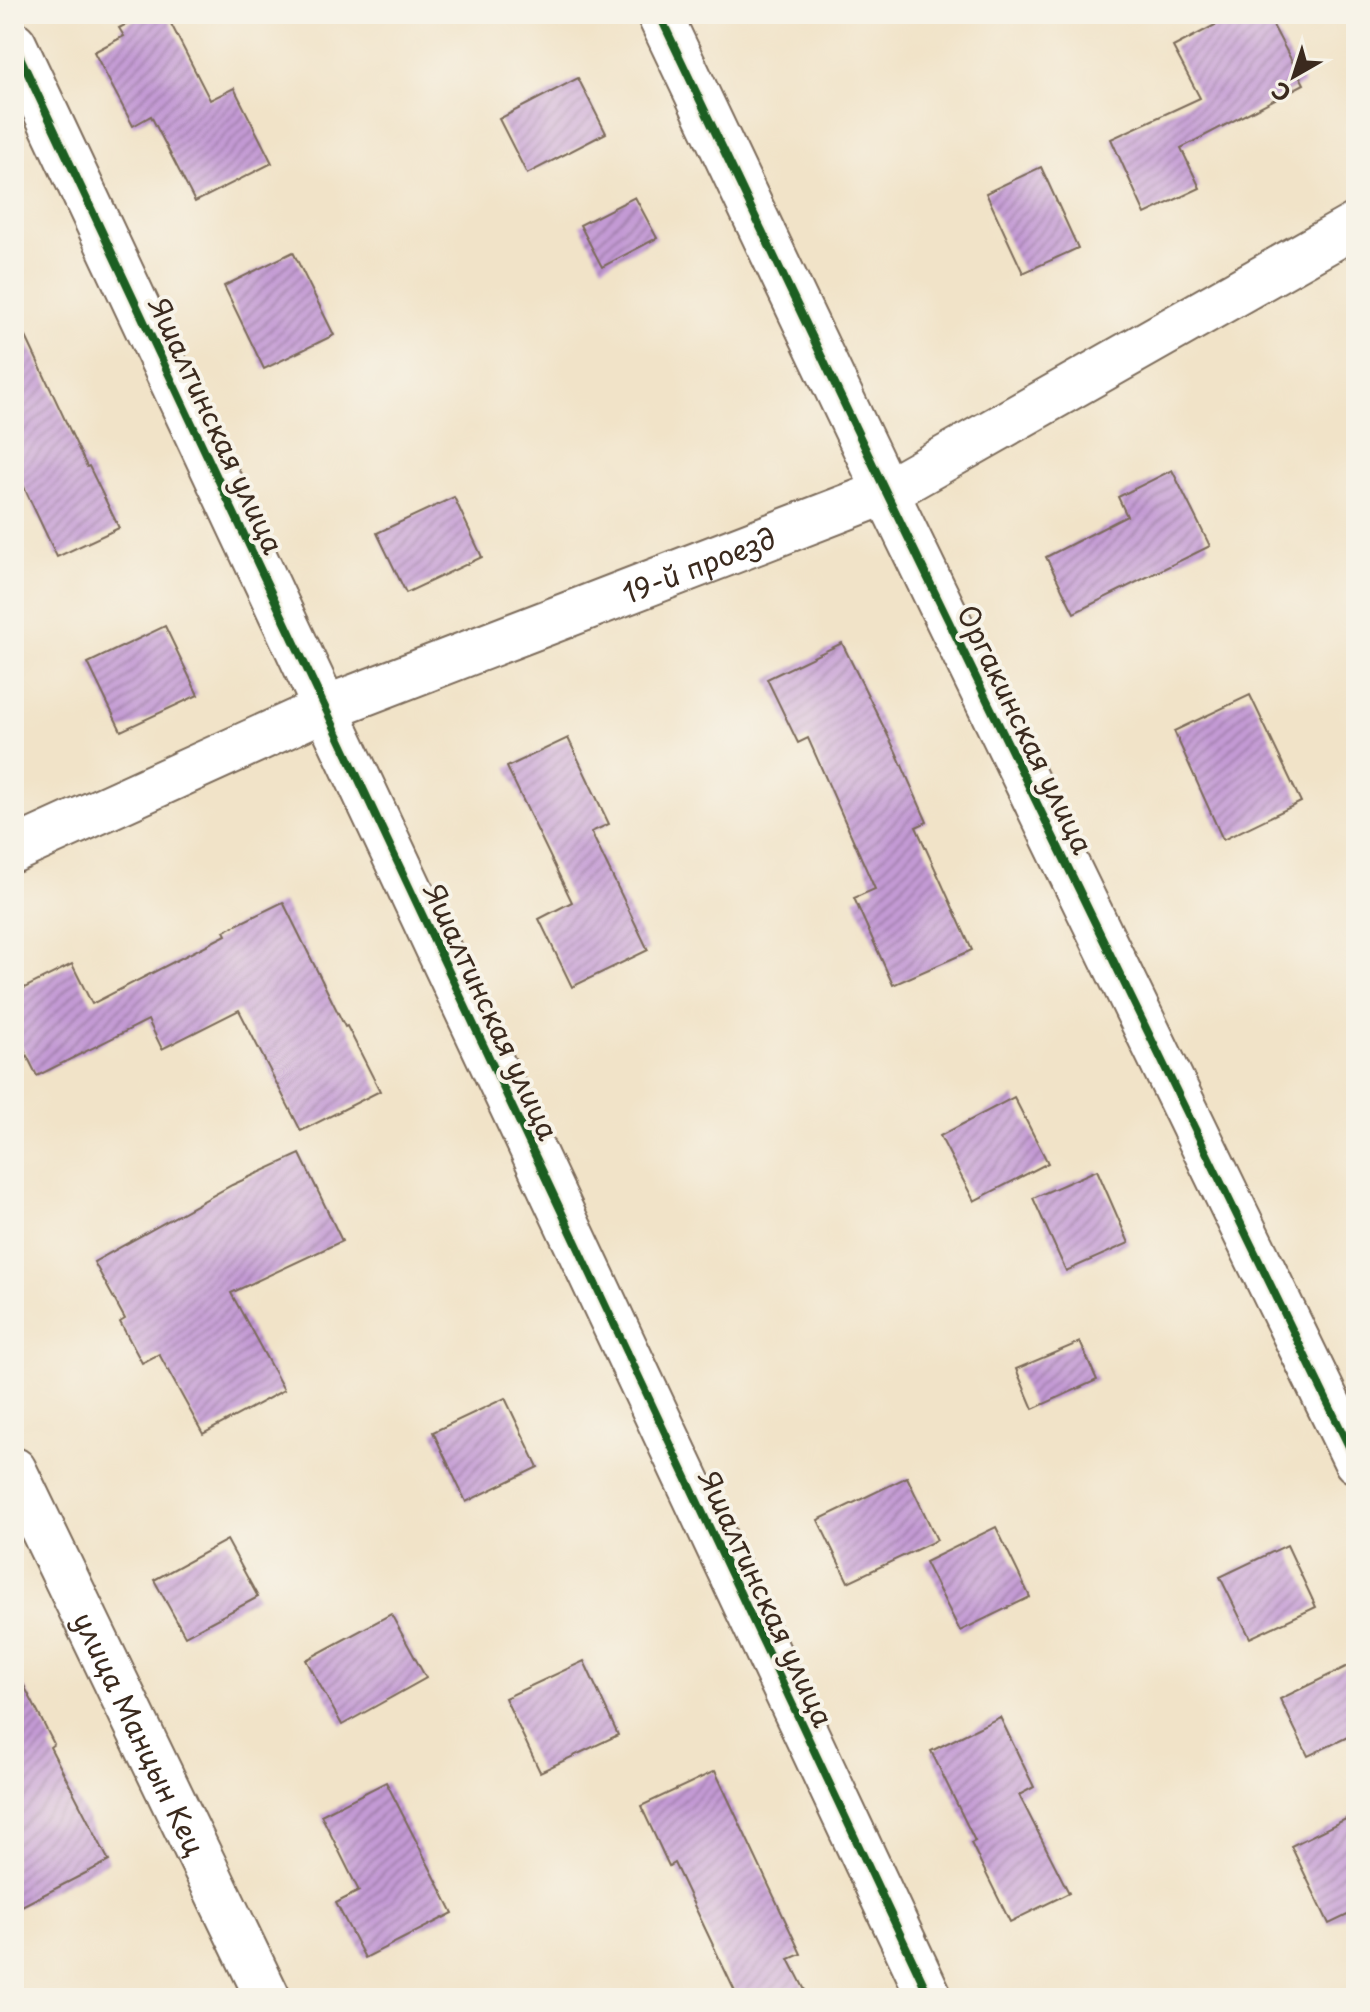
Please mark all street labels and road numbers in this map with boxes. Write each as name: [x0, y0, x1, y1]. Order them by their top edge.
street label: Яшалтинская улица: [138, 288, 296, 561]
street label: 19-й проезд: [615, 515, 782, 613]
street label: Оргакинская улица: [947, 597, 1105, 861]
street label: Яшалтинская улица: [413, 874, 571, 1147]
street label: Яшалтинская улица: [688, 1461, 846, 1734]
street label: улица Манцын Кец: [64, 1604, 218, 1862]

